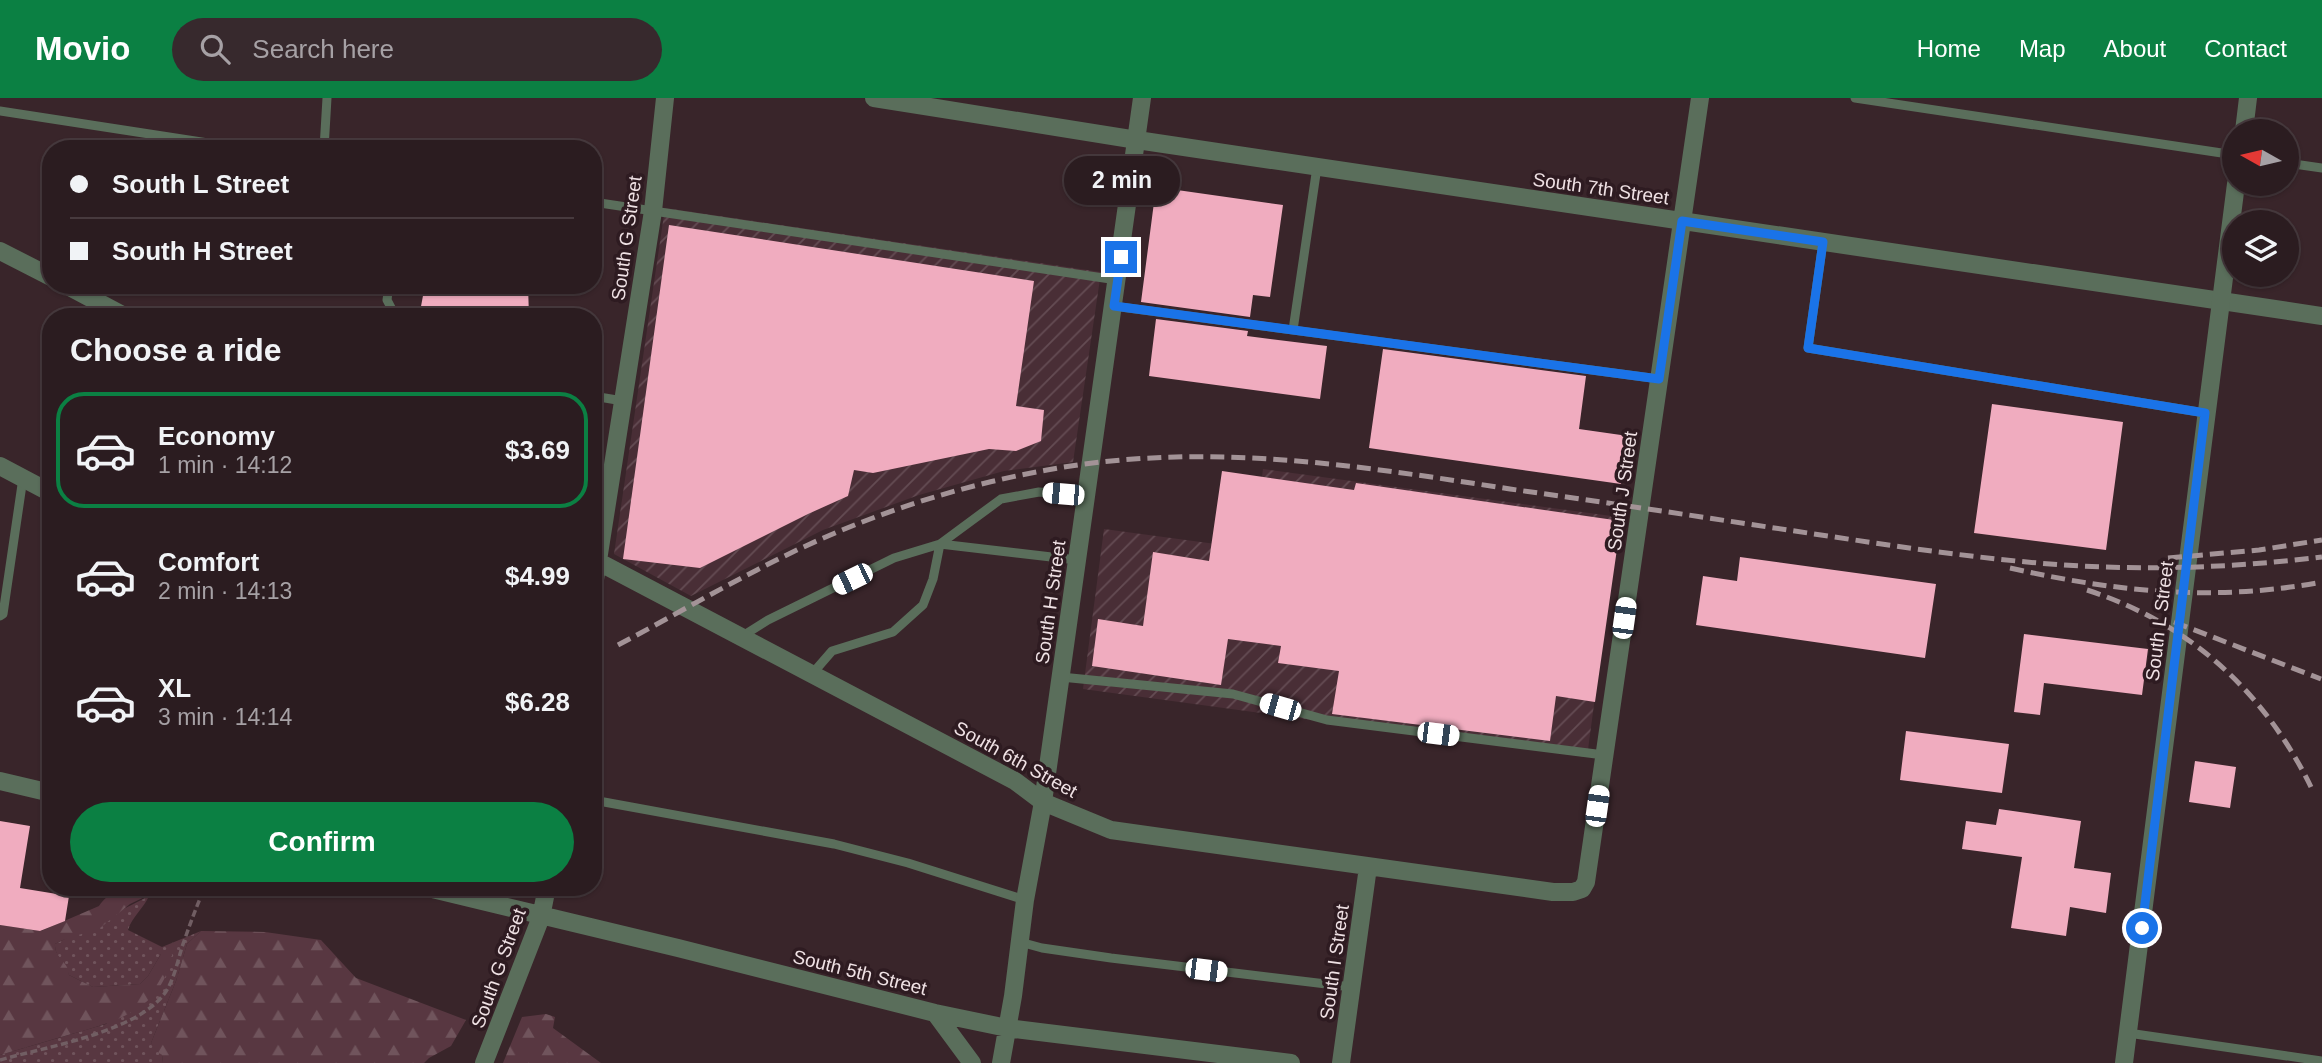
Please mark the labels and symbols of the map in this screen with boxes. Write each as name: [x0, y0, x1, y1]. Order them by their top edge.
north arrow: [2222, 119, 2300, 196]
callout: 2 min: [1063, 156, 1179, 204]
street label: South 7th Street: [1531, 169, 1671, 209]
street label: South G Street: [607, 174, 646, 302]
route end: [1105, 241, 1137, 273]
street label: South J Street: [1604, 429, 1641, 552]
car: [1042, 482, 1085, 506]
street label: South H Street: [1031, 538, 1070, 665]
street label: South L Street: [2142, 559, 2177, 682]
car: [829, 560, 876, 598]
car: [1611, 596, 1638, 640]
car: [1257, 691, 1304, 723]
street label: South 6th Street: [951, 717, 1082, 802]
car: [1416, 721, 1461, 747]
car: [1584, 784, 1611, 828]
street label: South I Street: [1316, 902, 1353, 1021]
street label: South G Street: [467, 905, 530, 1031]
route start: [2126, 912, 2158, 944]
street label: South 5th Street: [791, 946, 930, 999]
car: [1184, 957, 1229, 983]

